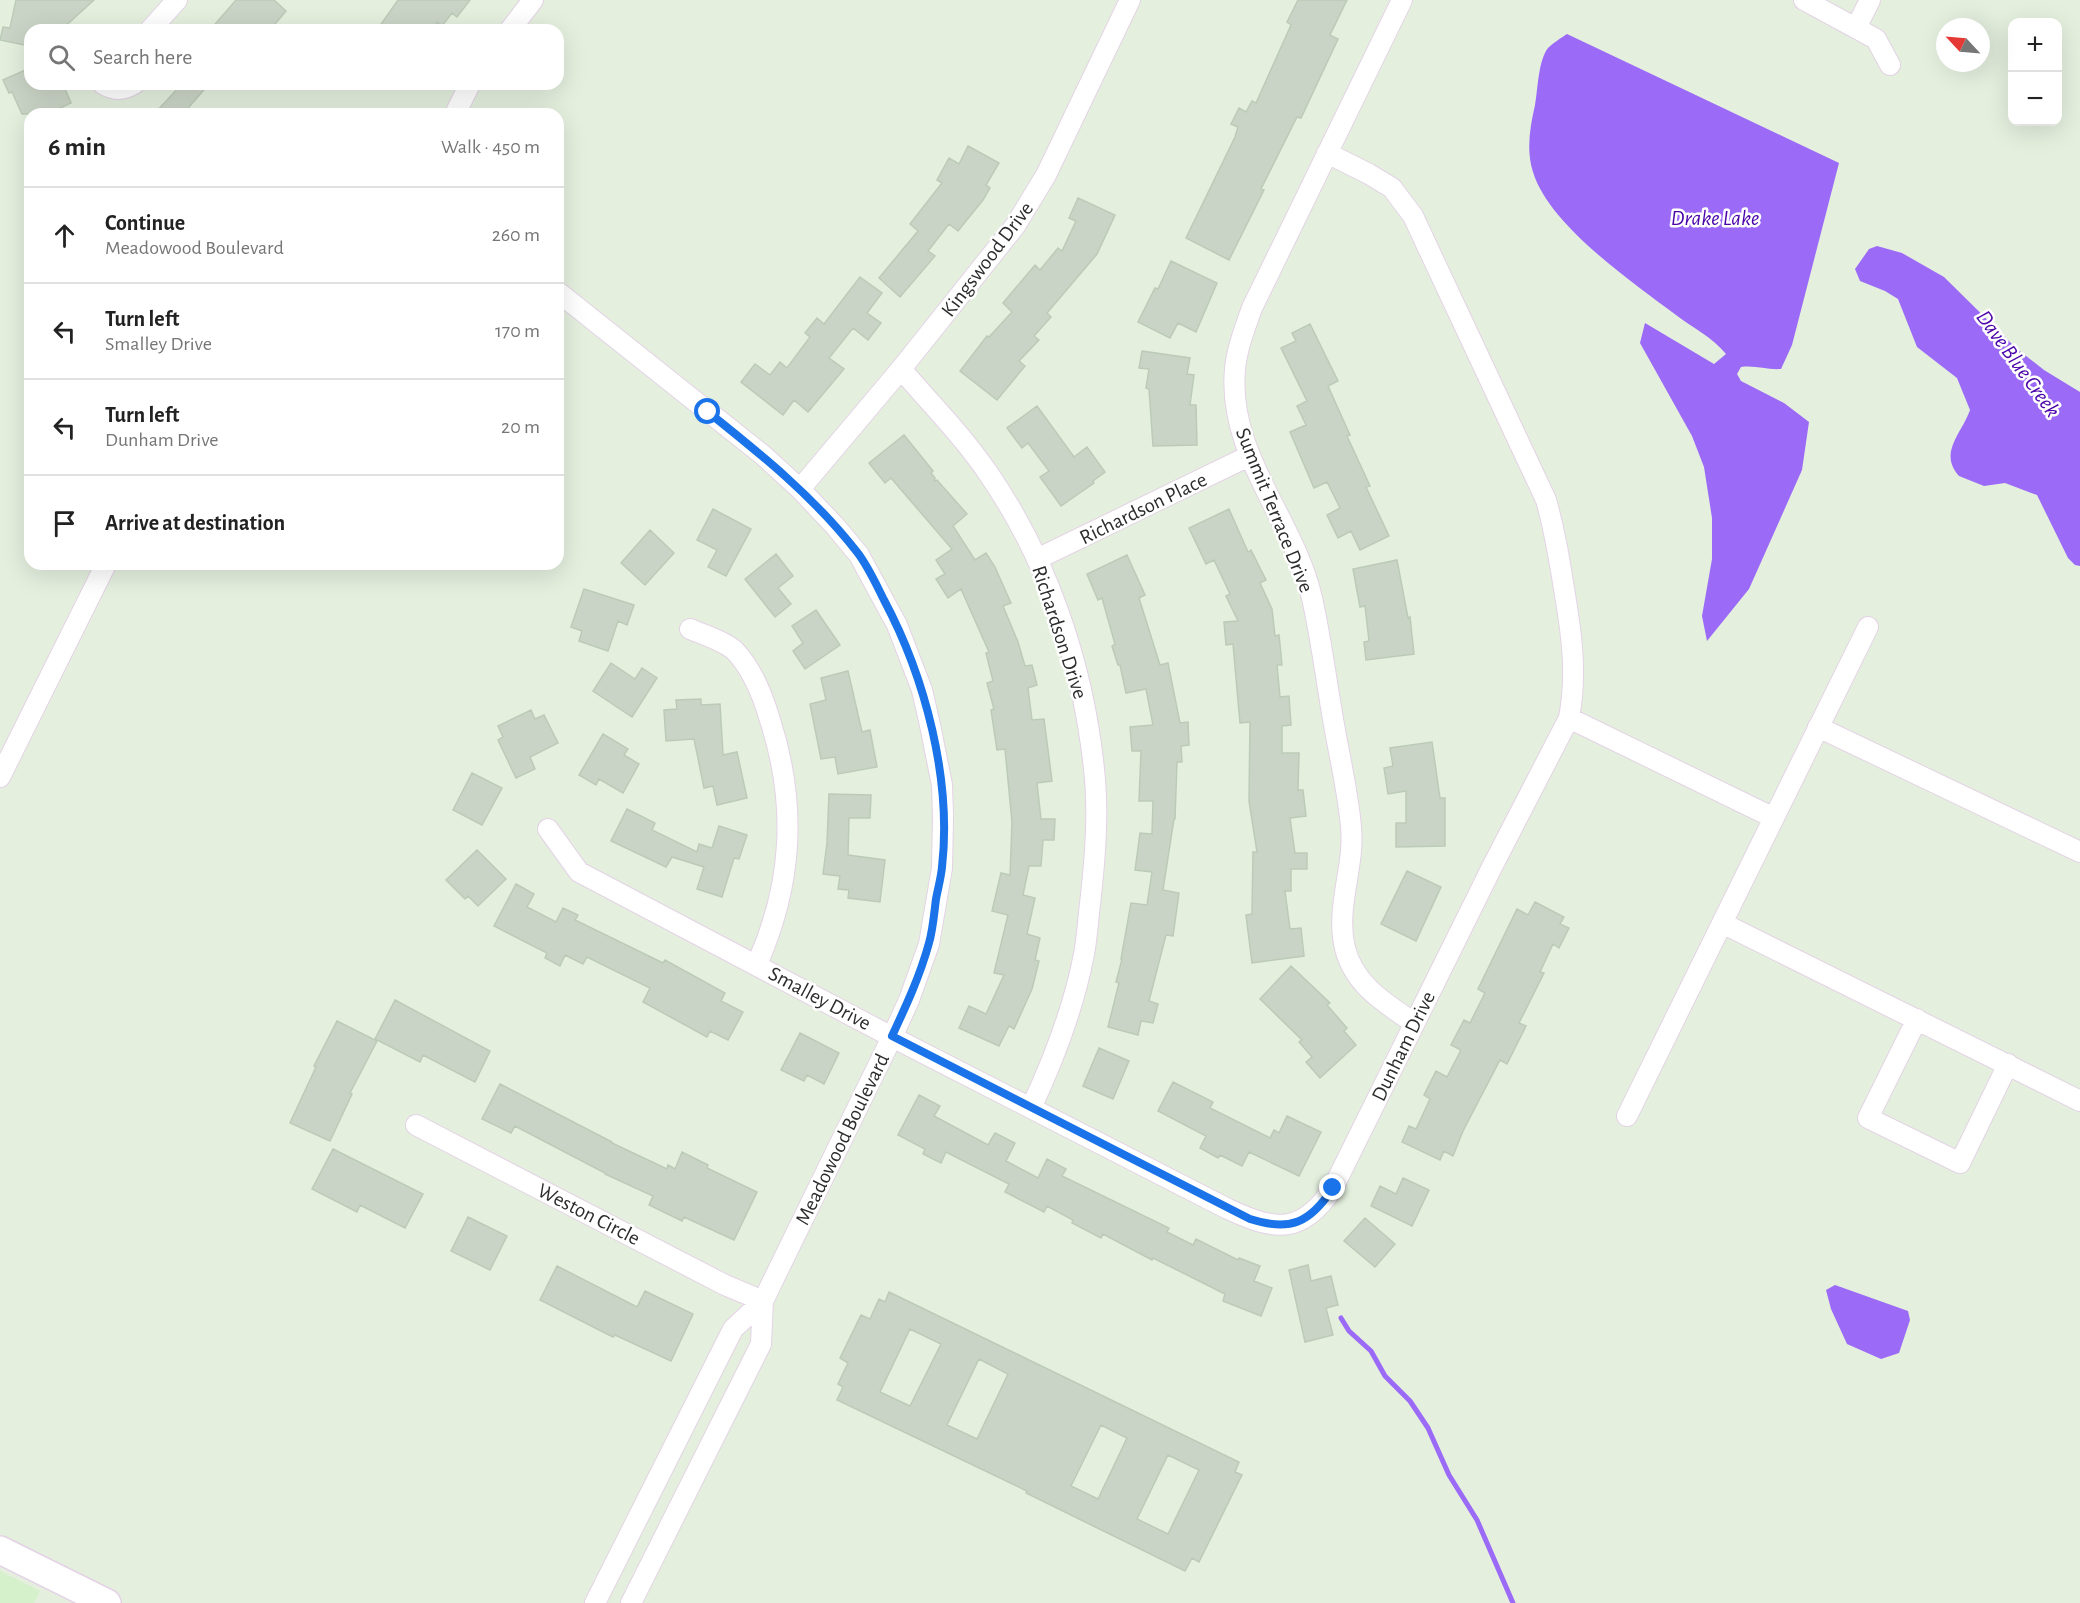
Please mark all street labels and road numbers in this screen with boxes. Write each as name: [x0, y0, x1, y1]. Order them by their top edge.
street label: Kingswood Drive: [938, 198, 1037, 321]
street label: Summit Terrace Drive: [1232, 425, 1317, 596]
street label: Richardson Place: [1076, 469, 1210, 548]
street label: Richardson Drive: [1028, 563, 1091, 701]
street label: Smalley Drive: [765, 963, 874, 1034]
street label: Dunham Drive: [1368, 988, 1439, 1104]
street label: Meadowood Boulevard: [792, 1050, 893, 1228]
street label: Weston Circle: [534, 1180, 643, 1249]

